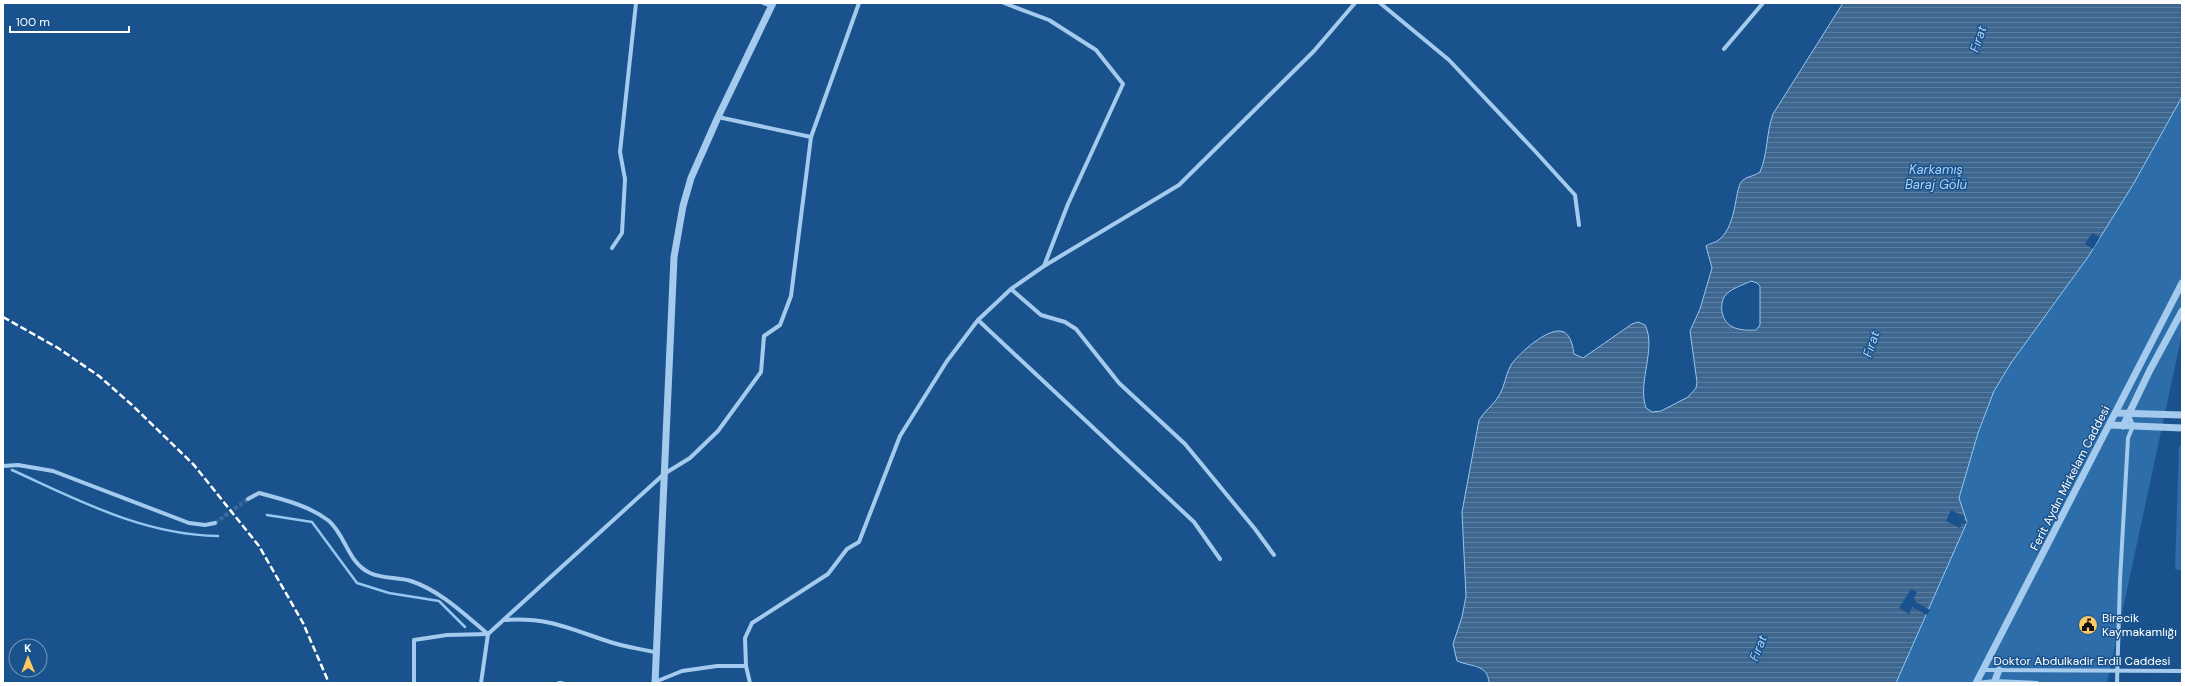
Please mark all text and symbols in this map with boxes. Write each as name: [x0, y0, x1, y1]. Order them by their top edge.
scale bar: [10, 8, 129, 34]
text: 100 m: [16, 14, 50, 30]
water label: Fırat: [1966, 23, 1991, 54]
water label: Karkamış Baraj Gölü: [1905, 161, 1968, 193]
water label: Fırat: [1859, 328, 1884, 359]
street label: Ferit Aydın Mirkelam Caddesi: [2026, 403, 2114, 553]
place label: Birecik Kaymakamlığı: [2102, 610, 2177, 640]
public building icon: Birecik Kaymakamlığı: [2077, 614, 2099, 636]
water label: Fırat: [1745, 631, 1771, 664]
north arrow: [8, 638, 48, 678]
text: K: [24, 641, 32, 655]
street label: Doktor Abdulkadir Erdil Caddesi: [1994, 653, 2171, 669]

